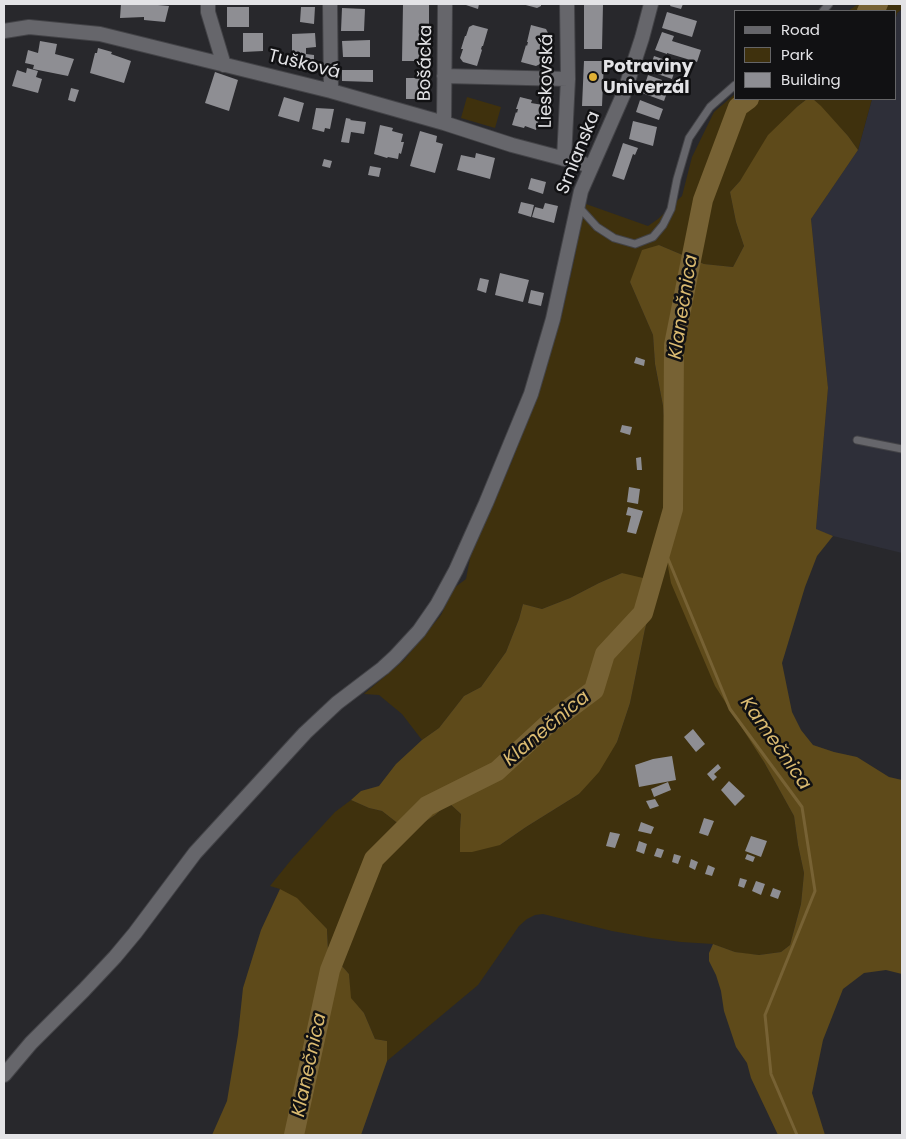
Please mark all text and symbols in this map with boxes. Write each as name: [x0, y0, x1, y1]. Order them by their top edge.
legend: [734, 10, 896, 100]
text: Road: [781, 19, 820, 40]
street label: Bošácka: [415, 25, 437, 101]
street label: Lieskovská: [535, 34, 559, 128]
text: Park: [781, 44, 813, 65]
street label: Tušková: [266, 46, 342, 84]
place label: Potraviny Univerzál: [603, 56, 693, 98]
text: Building: [781, 69, 841, 90]
marker: Potraviny Univerzál: [587, 71, 599, 83]
street label: Srnianska: [553, 108, 605, 198]
water label: Klanečnica: [664, 253, 704, 361]
water label: Klanečnica: [499, 686, 595, 772]
water label: Kamečnica: [735, 693, 815, 795]
water label: Klanečnica: [288, 1011, 332, 1119]

